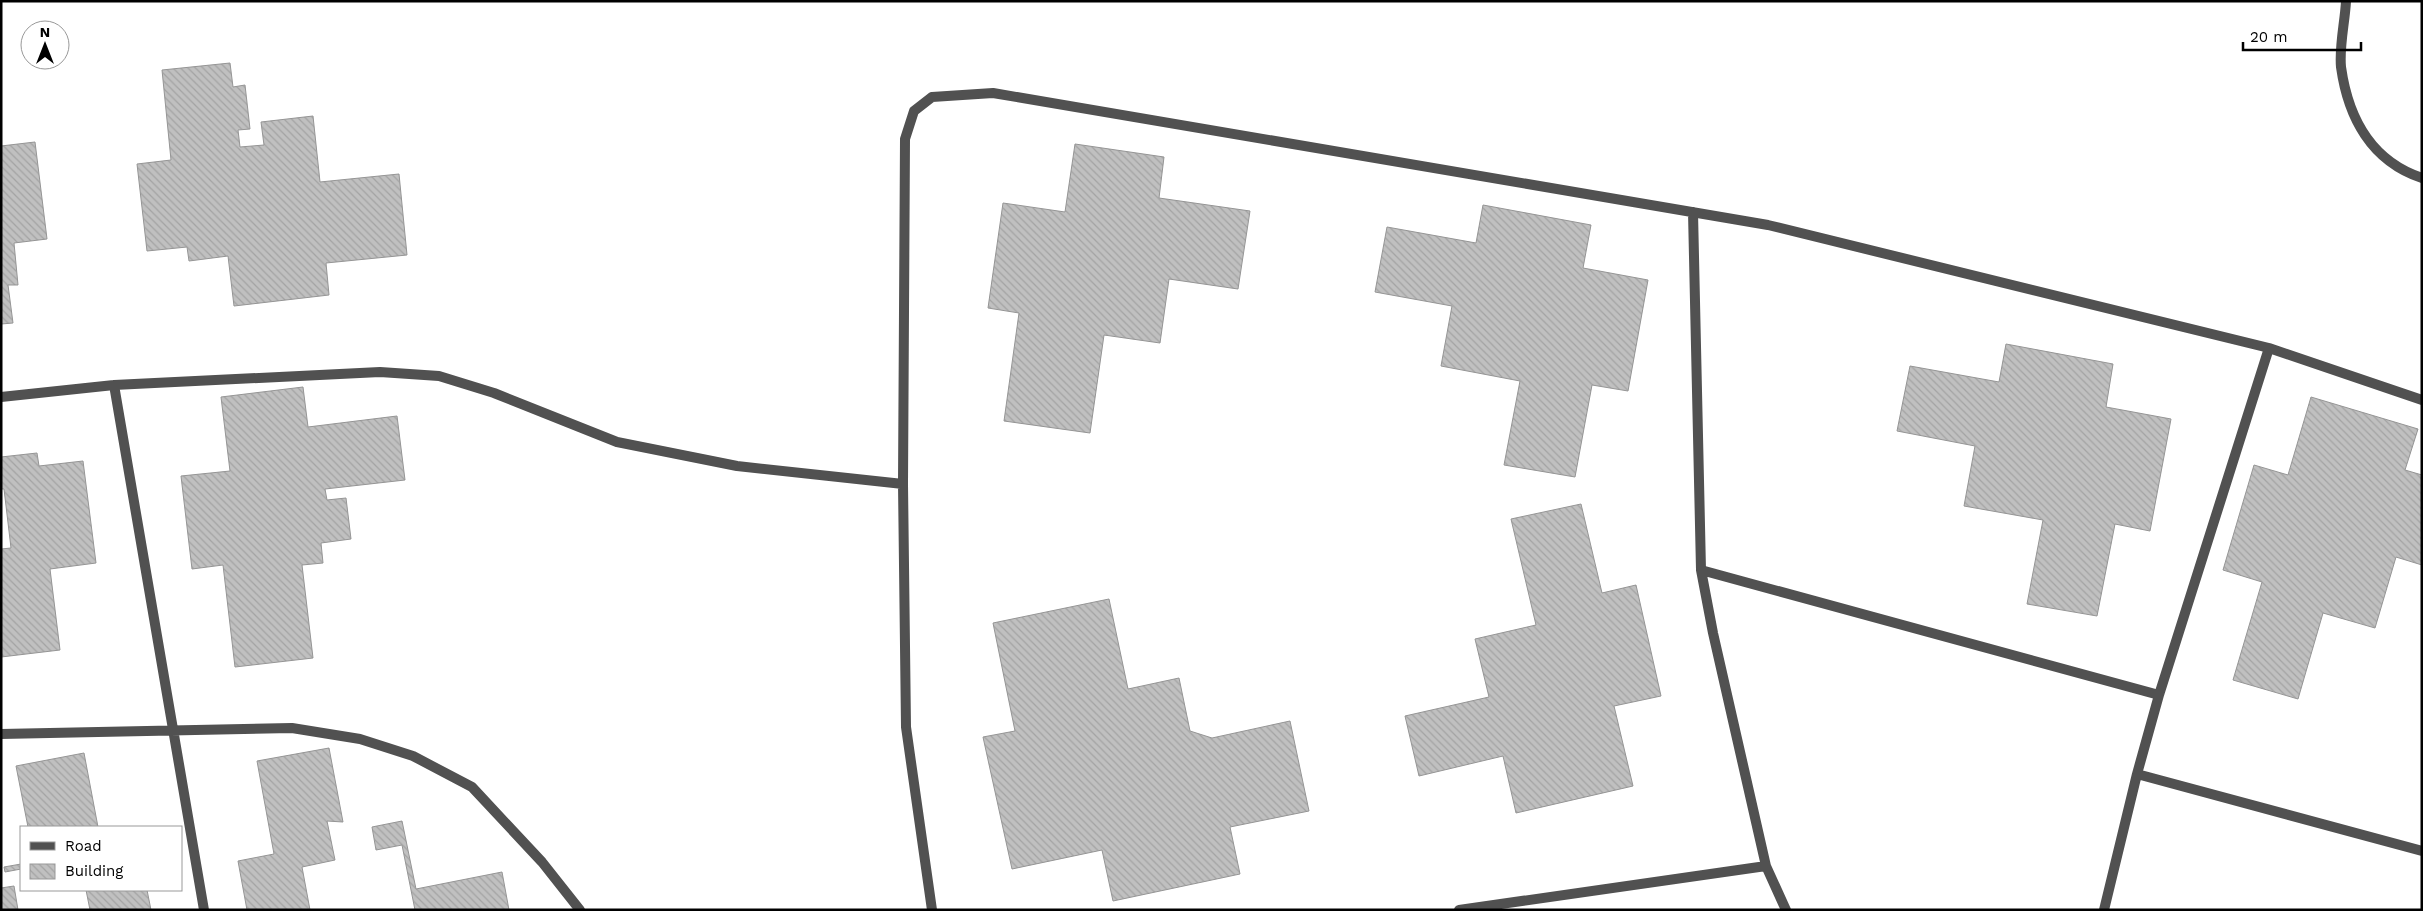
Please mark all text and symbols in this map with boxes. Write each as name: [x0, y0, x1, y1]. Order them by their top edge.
north arrow: [20, 20, 70, 70]
scale bar: [2243, 20, 2360, 52]
text: N: [40, 24, 50, 40]
text: 20 m: [2250, 28, 2288, 46]
legend: [20, 826, 182, 891]
text: Road: [65, 837, 102, 855]
text: Building: [65, 862, 123, 880]

